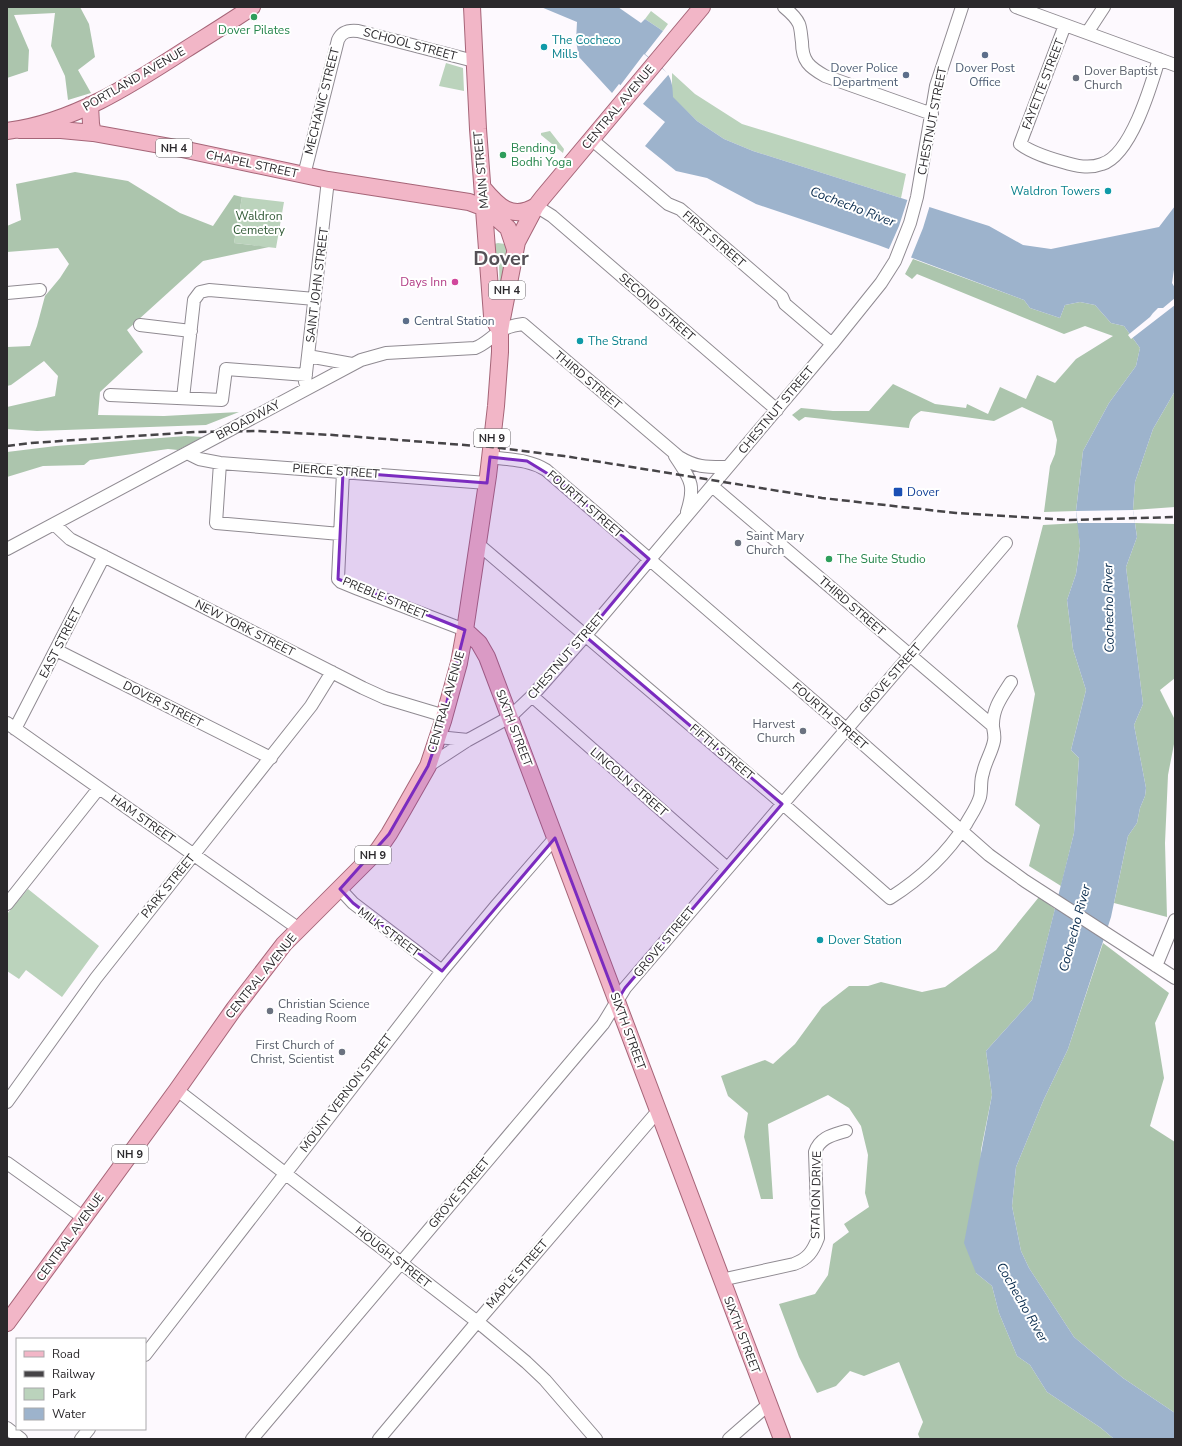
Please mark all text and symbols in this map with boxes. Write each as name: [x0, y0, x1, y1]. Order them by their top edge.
marker: Dover Pilates: [249, 12, 259, 22]
place label: Dover Pilates: [218, 22, 290, 38]
street label: SCHOOL STREET: [362, 24, 459, 64]
place label: The Cocheco Mills: [552, 32, 621, 62]
street label: FAYETTE STREET: [1018, 36, 1068, 132]
marker: The Cocheco Mills: [539, 42, 549, 52]
street label: PORTLAND AVENUE: [80, 43, 188, 115]
street label: MECHANIC STREET: [301, 45, 343, 156]
marker: Dover Post Office: [980, 50, 990, 60]
place label: Dover Police Department: [831, 60, 899, 90]
place label: Dover Post Office: [955, 60, 1015, 90]
street label: CENTRAL AVENUE: [578, 61, 658, 153]
place label: Dover Baptist Church: [1084, 63, 1158, 93]
street label: CHESTNUT STREET: [914, 65, 950, 176]
marker: Dover Police Department: [901, 70, 911, 80]
marker: Dover Baptist Church: [1071, 73, 1081, 83]
street label: MAIN STREET: [470, 130, 492, 209]
road number: NH 4: [156, 139, 192, 157]
place label: Bending Bodhi Yoga: [511, 140, 572, 170]
street label: CHAPEL STREET: [205, 146, 300, 182]
marker: Bending Bodhi Yoga: [498, 150, 508, 160]
water label: Cochecho River: [808, 182, 898, 232]
place label: Waldron Towers: [1011, 183, 1100, 199]
marker: Waldron Towers: [1103, 186, 1113, 196]
street label: FIRST STREET: [679, 207, 750, 271]
park label: Waldron Cemetery: [233, 208, 286, 238]
street label: SAINT JOHN STREET: [302, 226, 332, 344]
district label: Dover: [473, 245, 529, 272]
street label: SECOND STREET: [616, 270, 699, 345]
place label: Days Inn: [400, 274, 447, 290]
marker: Days Inn: [450, 277, 460, 287]
road number: NH 4: [489, 281, 525, 299]
place label: Central Station: [414, 313, 495, 329]
marker: Central Station: [401, 316, 411, 326]
place label: The Strand: [588, 333, 647, 349]
marker: The Strand: [575, 336, 585, 346]
street label: THIRD STREET: [551, 347, 626, 413]
street label: CHESTNUT STREET: [735, 362, 818, 457]
street label: BROADWAY: [213, 396, 284, 444]
road number: NH 9: [474, 429, 510, 447]
street label: PIERCE STREET: [292, 460, 381, 482]
street label: FOURTH STREET: [544, 467, 627, 542]
place label: Dover: [907, 484, 940, 500]
marker: Dover: [892, 486, 904, 498]
place label: Saint Mary Church: [746, 528, 805, 558]
marker: Saint Mary Church: [733, 538, 743, 548]
place label: The Suite Studio: [837, 551, 926, 567]
marker: The Suite Studio: [824, 554, 834, 564]
water label: Cochecho River: [1099, 563, 1119, 653]
street label: PREBLE STREET: [340, 573, 431, 623]
street label: THIRD STREET: [815, 573, 889, 640]
street label: NEW YORK STREET: [192, 596, 298, 660]
street label: EAST STREET: [35, 605, 85, 681]
street label: CHESTNUT STREET: [524, 609, 609, 703]
street label: GROVE STREET: [855, 639, 925, 716]
street label: CENTRAL AVENUE: [424, 649, 468, 755]
street label: DOVER STREET: [120, 677, 206, 731]
street label: FOURTH STREET: [789, 679, 872, 754]
street label: SIXTH STREET: [492, 687, 536, 769]
place label: Harvest Church: [752, 716, 796, 746]
street label: FIFTH STREET: [687, 720, 758, 784]
marker: Harvest Church: [798, 726, 808, 736]
street label: LINCOLN STREET: [587, 744, 672, 821]
street label: HAM STREET: [108, 791, 179, 847]
road number: NH 9: [355, 846, 391, 864]
street label: PARK STREET: [137, 850, 199, 921]
water label: Cochecho River: [1055, 882, 1095, 974]
street label: MILK STREET: [355, 903, 424, 961]
street label: GROVE STREET: [630, 903, 699, 981]
street label: CENTRAL AVENUE: [222, 930, 300, 1022]
place label: Dover Station: [828, 932, 902, 948]
marker: Dover Station: [815, 935, 825, 945]
street label: SIXTH STREET: [607, 990, 650, 1073]
place label: Christian Science Reading Room: [278, 996, 370, 1026]
marker: Christian Science Reading Room: [265, 1006, 275, 1016]
street label: MOUNT VERNON STREET: [296, 1030, 396, 1155]
place label: First Church of Christ, Scientist: [250, 1037, 335, 1067]
marker: First Church of Christ, Scientist: [337, 1047, 347, 1057]
road number: NH 9: [112, 1145, 148, 1163]
street label: STATION DRIVE: [807, 1151, 825, 1239]
street label: GROVE STREET: [425, 1154, 494, 1232]
street label: CENTRAL AVENUE: [33, 1190, 107, 1284]
street label: HOUGH STREET: [352, 1223, 435, 1292]
street label: MAPLE STREET: [483, 1235, 552, 1312]
water label: Cochecho River: [992, 1259, 1053, 1346]
street label: SIXTH STREET: [720, 1294, 764, 1376]
legend: [16, 1338, 146, 1430]
text: Road: [52, 1346, 80, 1362]
text: Railway: [52, 1366, 96, 1382]
text: Park: [52, 1386, 77, 1402]
text: Water: [52, 1406, 86, 1422]

